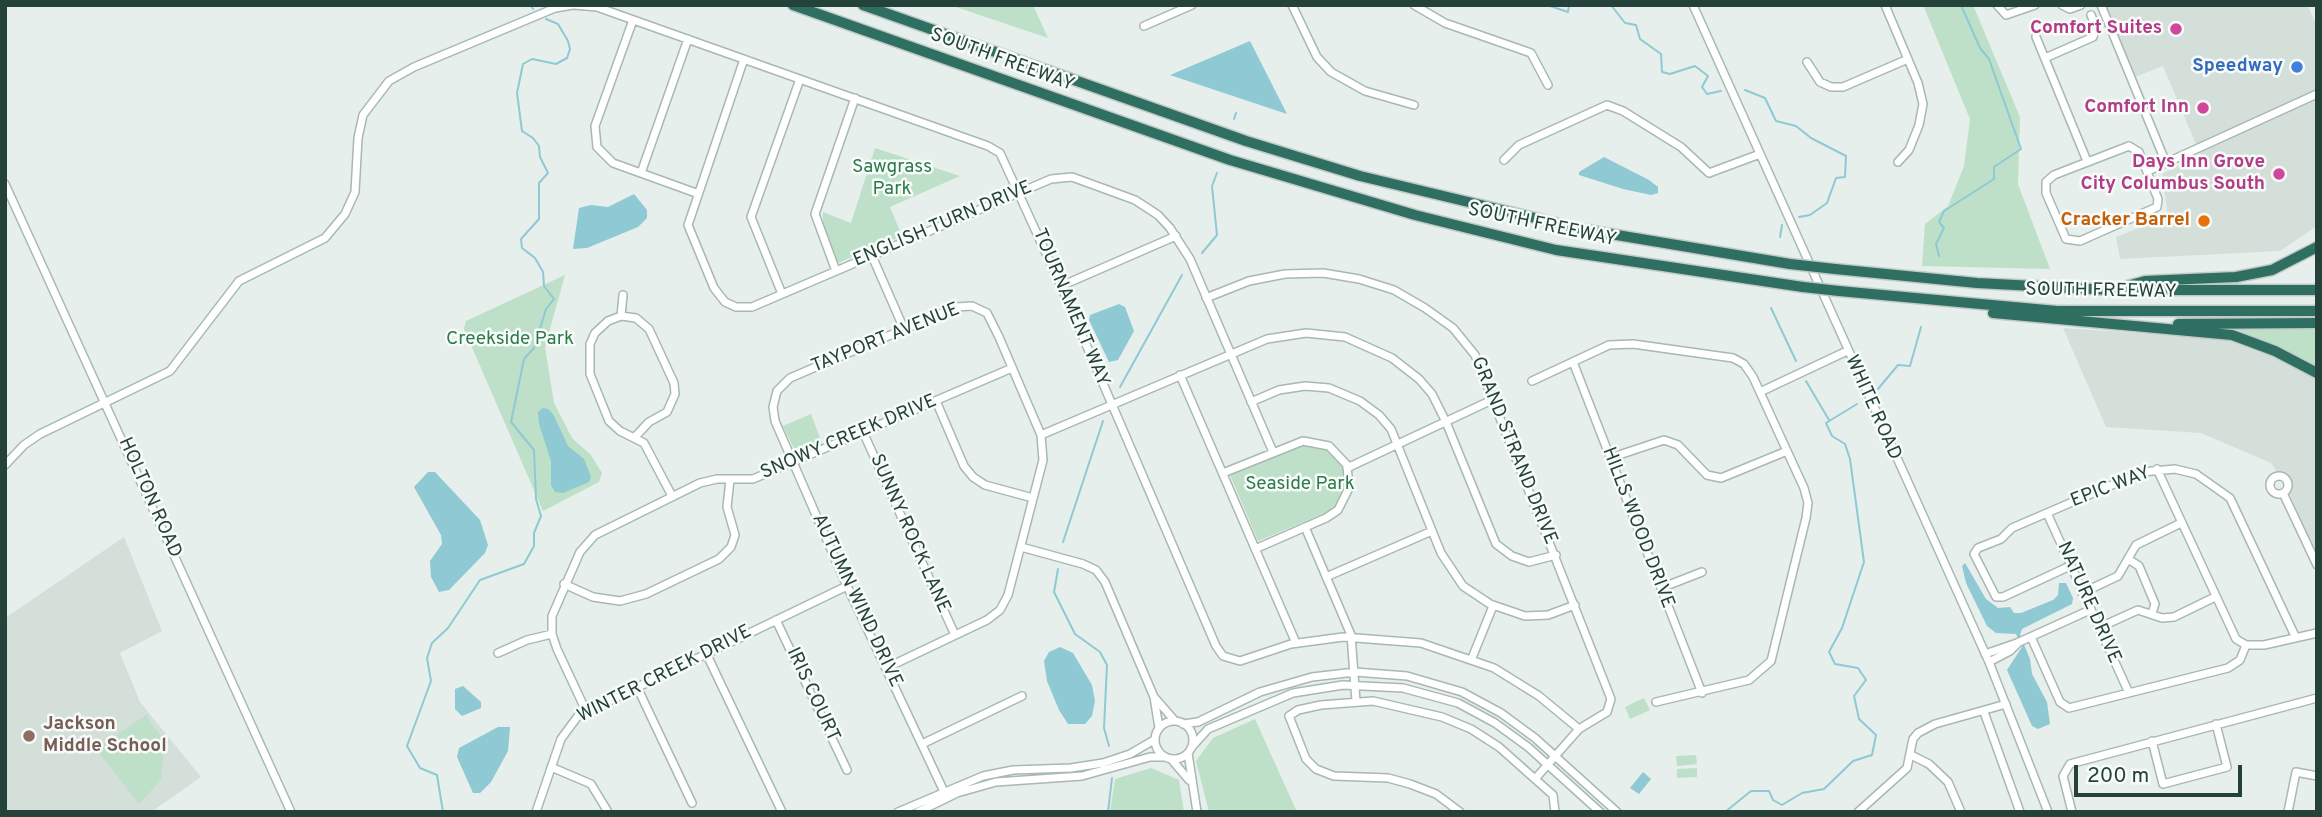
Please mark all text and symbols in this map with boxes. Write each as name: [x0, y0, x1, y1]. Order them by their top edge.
place label: Comfort Suites: [2030, 18, 2162, 40]
marker: Comfort Suites: [2168, 21, 2184, 37]
street label: SOUTH FREEWAY: [927, 24, 1077, 98]
place label: Speedway: [2192, 56, 2283, 78]
marker: Speedway: [2289, 59, 2305, 75]
place label: Comfort Inn: [2084, 97, 2189, 119]
marker: Comfort Inn: [2195, 100, 2211, 116]
place label: Days Inn Grove City Columbus South: [2081, 152, 2265, 196]
park label: Sawgrass Park: [852, 157, 932, 201]
marker: Days Inn Grove City Columbus South: [2271, 166, 2287, 182]
street label: ENGLISH TURN DRIVE: [850, 177, 1036, 273]
street label: SOUTH FREEWAY: [1466, 199, 1618, 253]
place label: Cracker Barrel: [2061, 210, 2190, 232]
marker: Cracker Barrel: [2196, 213, 2212, 229]
street label: TOURNAMENT WAY: [1026, 226, 1114, 390]
street label: SOUTH FREEWAY: [2025, 279, 2177, 305]
street label: TAYPORT AVENUE: [809, 299, 963, 379]
park label: Creekside Park: [446, 329, 574, 351]
street label: WHITE ROAD: [1839, 352, 1905, 464]
street label: GRAND STRAND DRIVE: [1465, 354, 1561, 548]
street label: SNOWY CREEK DRIVE: [757, 391, 941, 485]
street label: HOLTON ROAD: [112, 434, 186, 562]
street label: HILLS WOOD DRIVE: [1596, 444, 1678, 612]
street label: SUNNY ROCK LANE: [864, 451, 954, 617]
street label: EPIC WAY: [2068, 462, 2154, 514]
park label: Seaside Park: [1245, 474, 1355, 496]
street label: AUTUMN WIND DRIVE: [806, 511, 906, 691]
street label: NATURE DRIVE: [2051, 539, 2125, 667]
street label: WINTER CREEK DRIVE: [574, 621, 756, 729]
street label: IRIS COURT: [780, 644, 844, 746]
place label: Jackson Middle School: [43, 714, 167, 758]
marker: Jackson Middle School: [21, 728, 37, 744]
scale bar: [2077, 750, 2245, 794]
text: 200 m: [2087, 763, 2149, 790]

